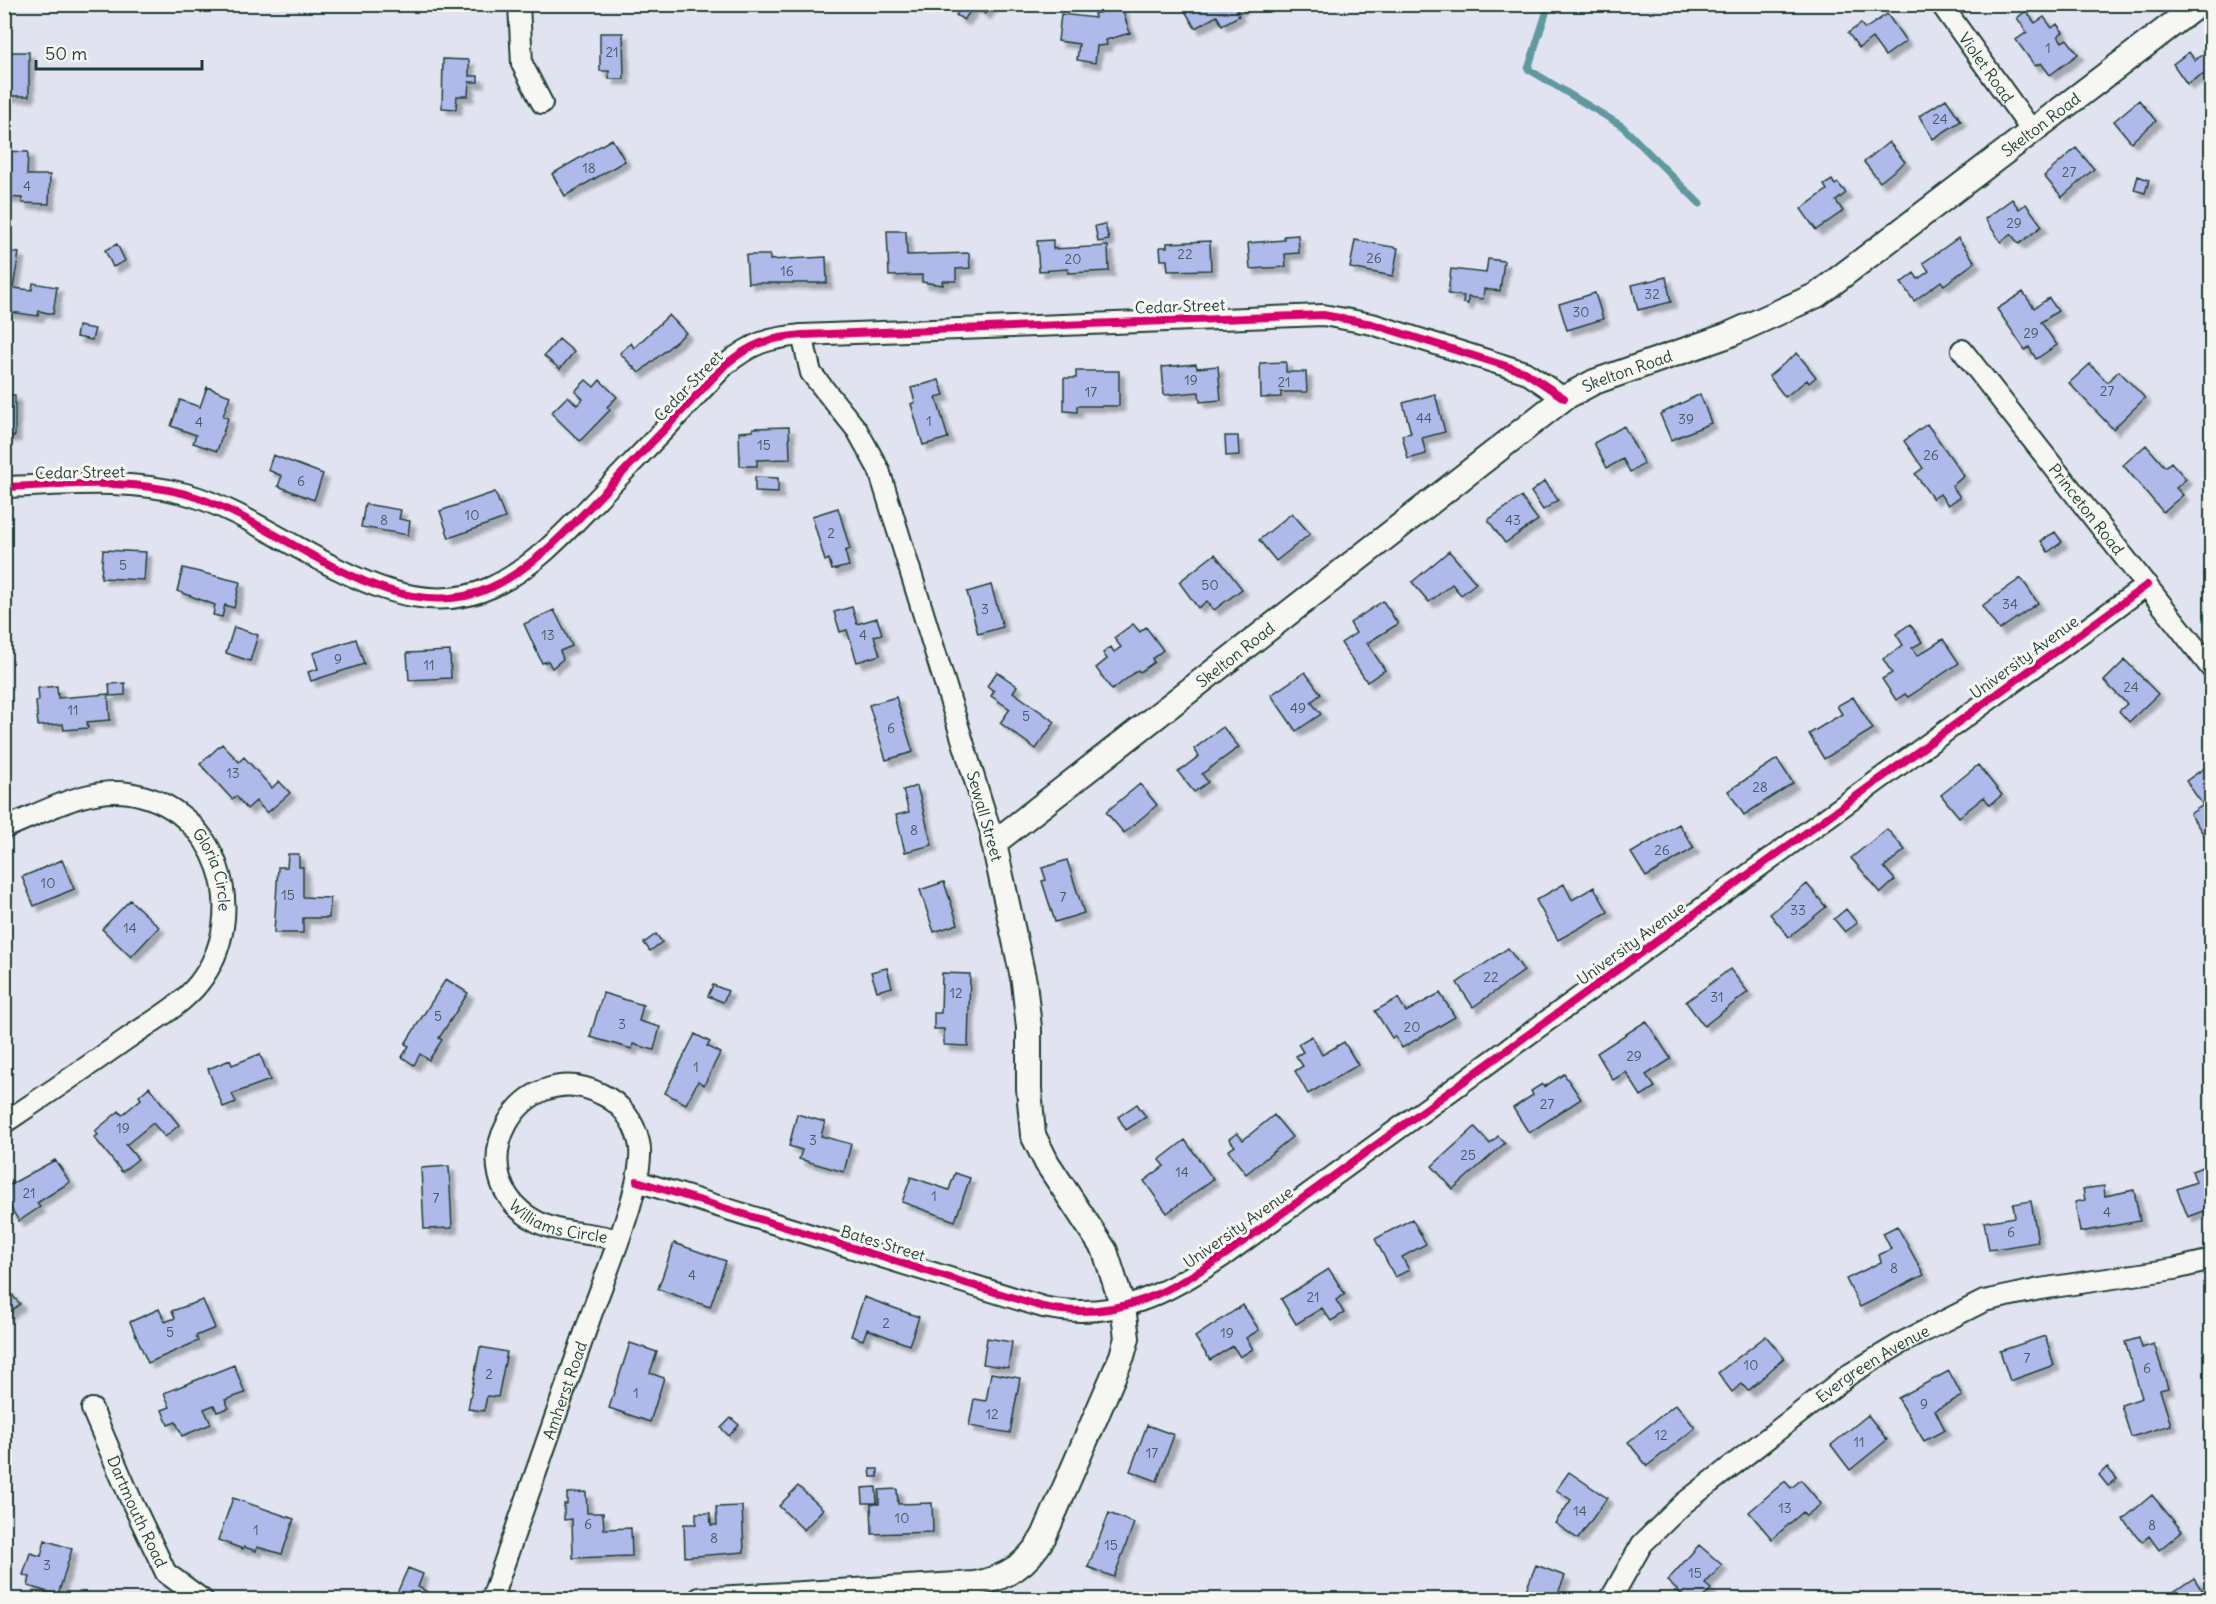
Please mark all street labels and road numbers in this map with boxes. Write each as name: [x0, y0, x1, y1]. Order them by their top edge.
street label: Violet Road: [1955, 28, 2018, 106]
street label: Skelton Road: [1997, 88, 2084, 161]
street label: Cedar Street: [1135, 294, 1226, 318]
street label: Cedar Street: [649, 346, 727, 425]
street label: Skelton Road: [1578, 346, 1675, 397]
street label: Princeton Road: [2045, 459, 2129, 559]
street label: Cedar Street: [35, 461, 126, 483]
street label: University Avenue: [1966, 611, 2082, 703]
street label: Skelton Road: [1192, 618, 1278, 692]
street label: Sewall Street: [963, 769, 1008, 864]
street label: Gloria Circle: [188, 824, 234, 912]
street label: University Avenue: [1573, 897, 1689, 989]
street label: University Avenue: [1179, 1182, 1297, 1272]
street label: Williams Circle: [505, 1195, 609, 1247]
street label: Bates Street: [838, 1221, 928, 1265]
street label: Evergreen Avenue: [1812, 1320, 1933, 1407]
street label: Amherst Road: [538, 1338, 591, 1442]
street label: Dartmouth Road: [103, 1452, 172, 1571]

